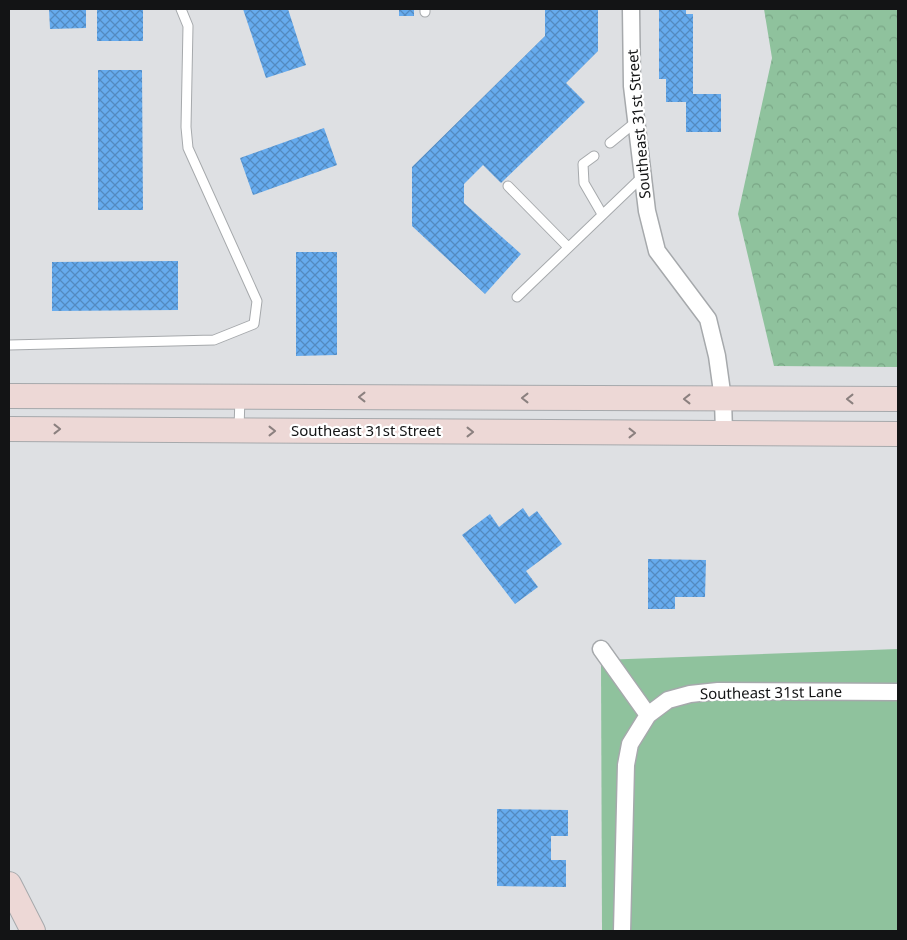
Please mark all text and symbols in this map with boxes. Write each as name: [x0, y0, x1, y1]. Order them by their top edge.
street label: Southeast 31st Street: [621, 48, 655, 200]
one-way arrow: [358, 392, 366, 402]
one-way arrow: [520, 393, 528, 403]
one-way arrow: [683, 394, 690, 404]
one-way arrow: [845, 394, 853, 404]
street label: Southeast 31st Street: [291, 420, 442, 440]
one-way arrow: [54, 424, 62, 434]
one-way arrow: [269, 426, 277, 436]
one-way arrow: [466, 427, 474, 437]
one-way arrow: [629, 428, 637, 438]
street label: Southeast 31st Lane: [700, 681, 842, 703]

